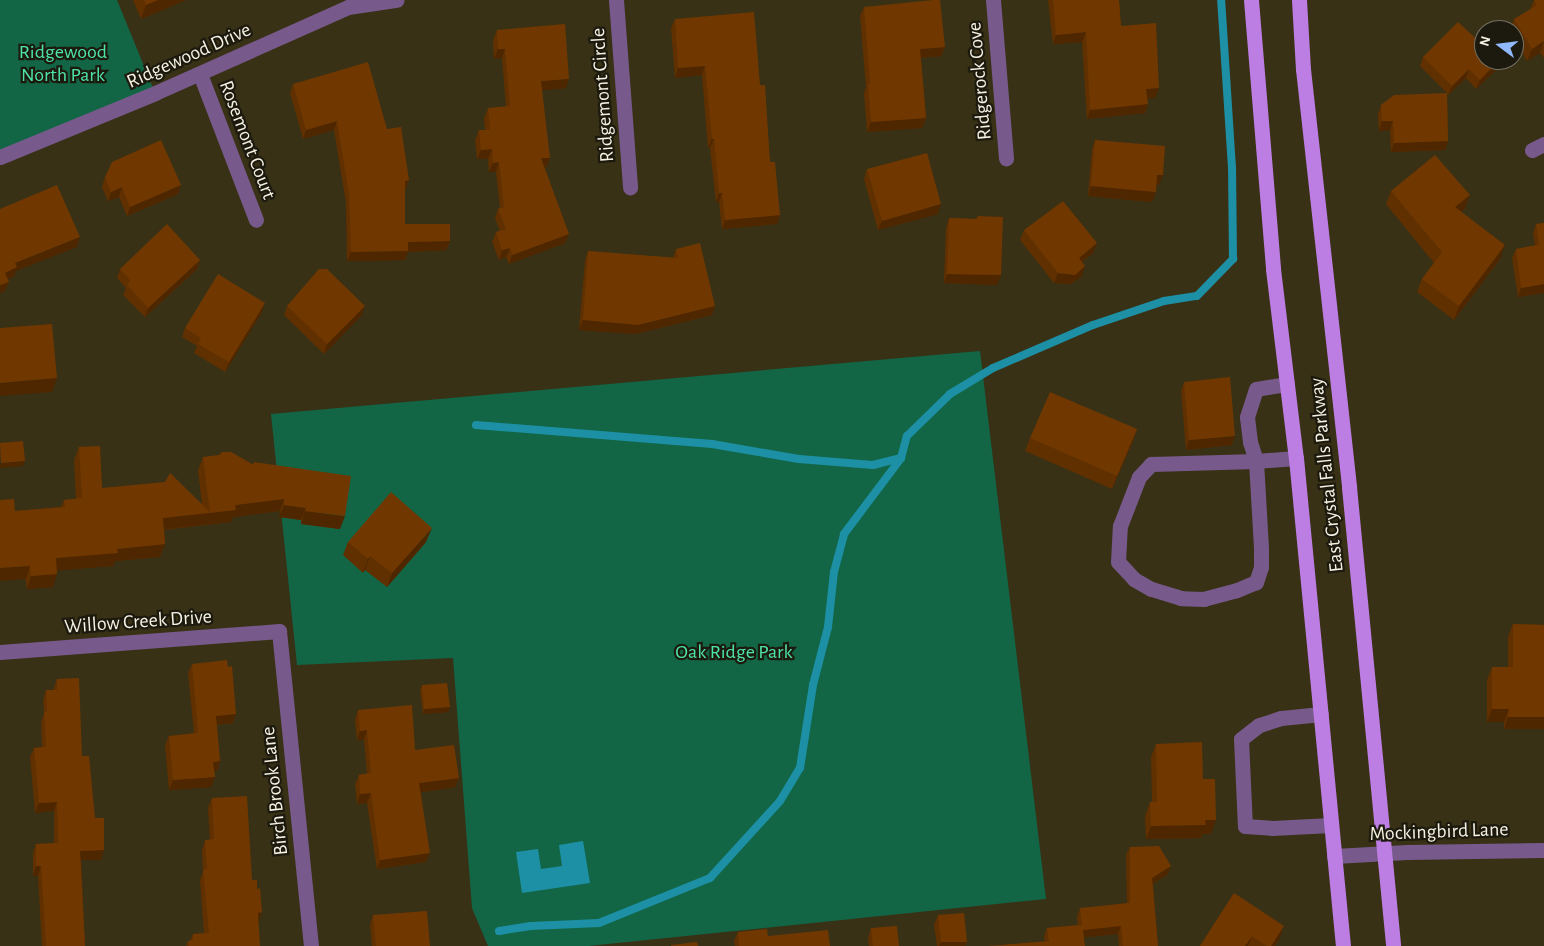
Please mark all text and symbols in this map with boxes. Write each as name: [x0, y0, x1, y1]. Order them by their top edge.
street label: Ridgewood Drive: [123, 18, 255, 94]
north arrow: [1474, 20, 1524, 70]
street label: Ridgerock Cove: [963, 21, 997, 141]
street label: Ridgemont Circle: [586, 27, 620, 163]
text: N: [1477, 35, 1493, 48]
park label: Ridgewood North Park: [19, 40, 107, 87]
street label: Rosemont Court: [213, 77, 281, 203]
street label: East Crystal Falls Parkway: [1305, 377, 1349, 573]
street label: Willow Creek Drive: [63, 605, 213, 639]
park label: Oak Ridge Park: [675, 640, 793, 664]
street label: Birch Brook Lane: [256, 725, 294, 857]
street label: Mockingbird Lane: [1369, 818, 1509, 846]

